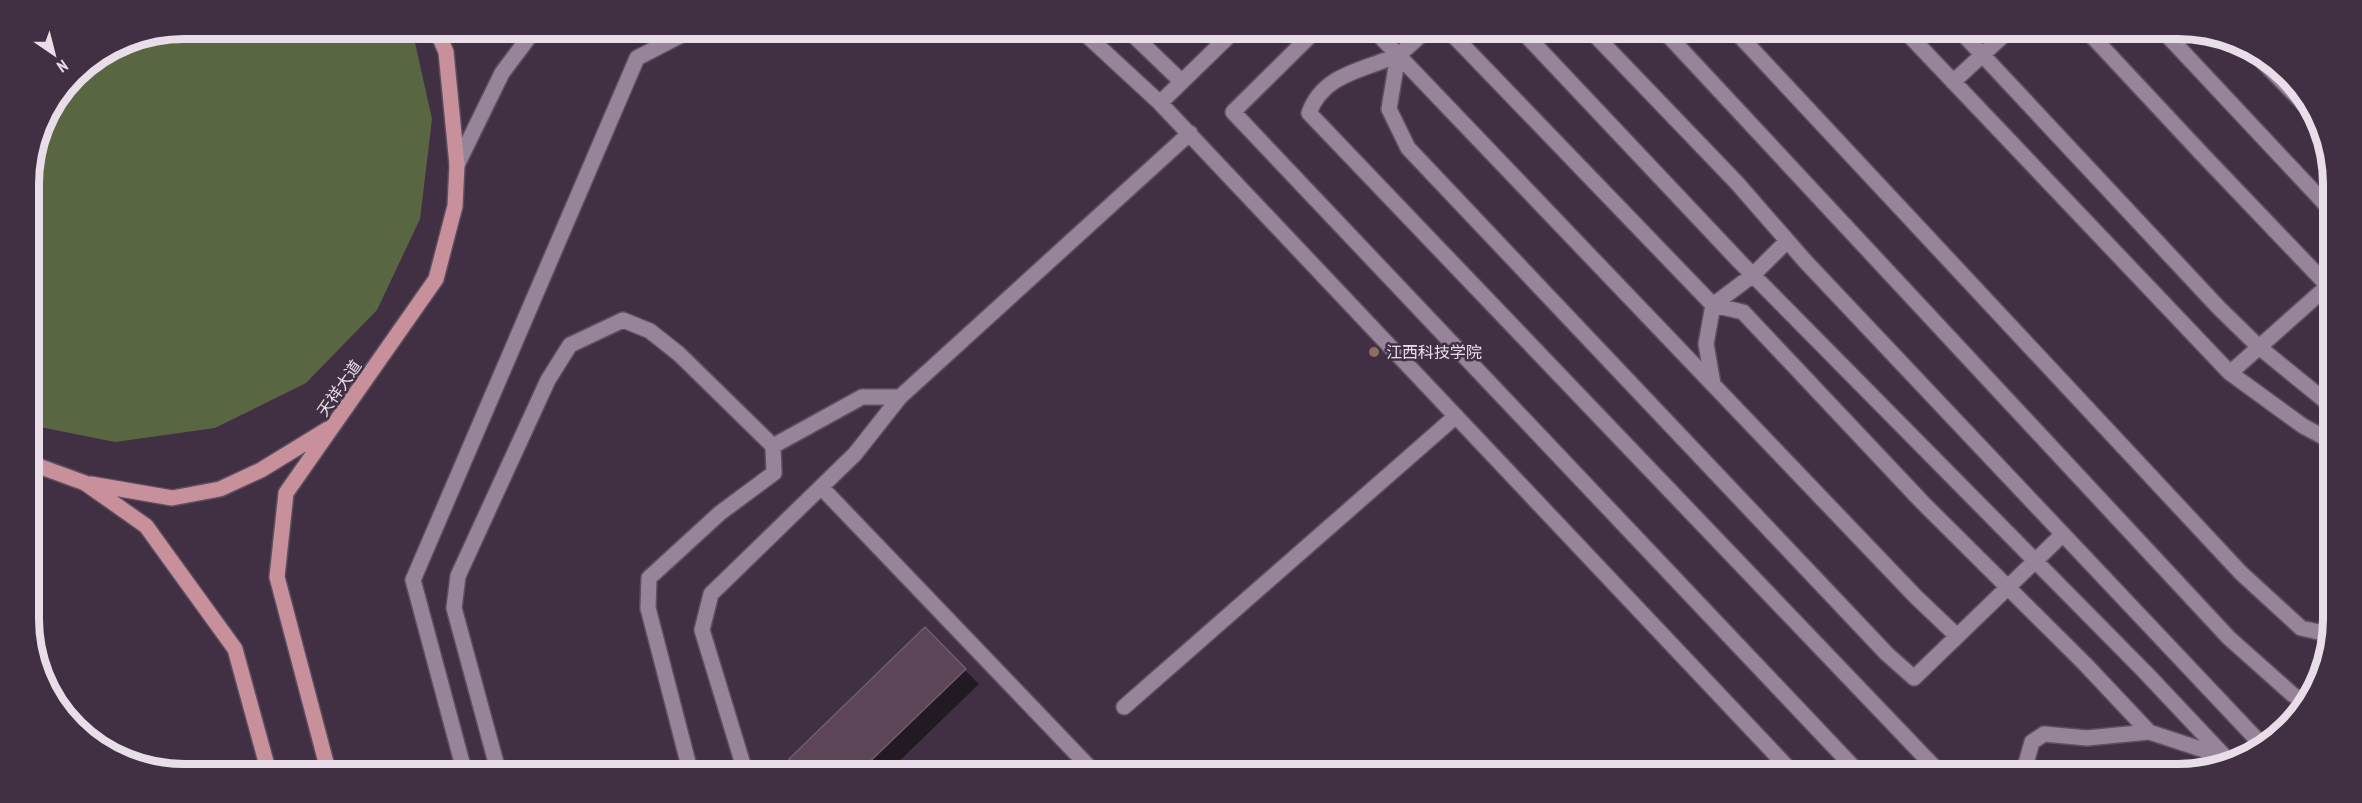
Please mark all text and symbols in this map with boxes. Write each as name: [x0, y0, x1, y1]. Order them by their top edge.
north arrow: [24, 24, 84, 84]
text: N: [53, 56, 72, 77]
place label: 江西科技学院: [1386, 342, 1482, 362]
marker: 江西科技学院: [1367, 345, 1381, 359]
street label: 天祥大道: [312, 356, 366, 420]

